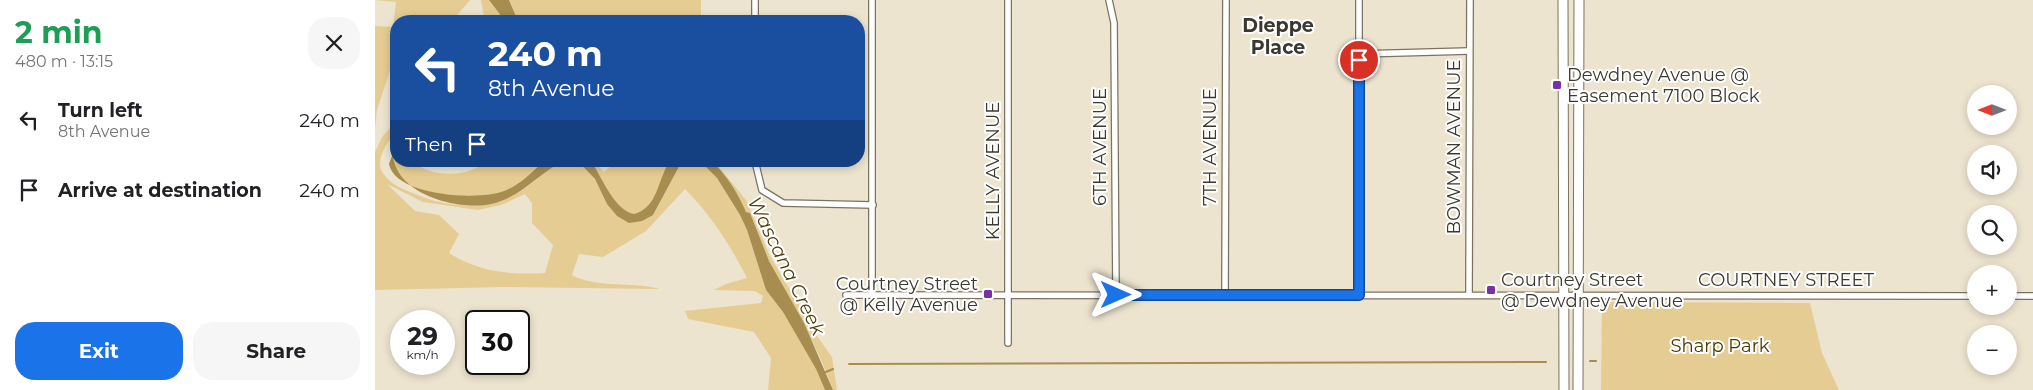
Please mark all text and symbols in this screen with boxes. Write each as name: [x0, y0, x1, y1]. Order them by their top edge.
text: 2 min: [15, 14, 102, 51]
district label: Dieppe Place: [1242, 14, 1314, 59]
button: close: [308, 17, 360, 69]
text: 240 m: [488, 32, 603, 75]
icon: left: [405, 35, 470, 100]
pin: [1338, 39, 1380, 81]
icon: arrive: [1345, 46, 1373, 74]
text: 480 m · 13:15: [15, 52, 113, 71]
street label: BOWMAN AVENUE: [1443, 60, 1465, 235]
place label: Dewdney Avenue @ Easement 7100 Block: [1567, 64, 1760, 107]
text: 8th Avenue: [488, 75, 615, 102]
marker: Dewdney Avenue @ Easement 7100 Block: [1551, 79, 1563, 91]
north arrow: [1967, 85, 2017, 135]
map controls: [1967, 85, 2017, 375]
street label: 6TH AVENUE: [1089, 88, 1111, 206]
street label: 7TH AVENUE: [1199, 88, 1221, 206]
text: Turn left: [58, 99, 143, 122]
street label: KELLY AVENUE: [982, 102, 1004, 240]
icon: left: [15, 106, 43, 134]
text: 240 m: [299, 109, 360, 132]
text: 8th Avenue: [58, 122, 150, 141]
icon: arrive: [463, 130, 491, 158]
text: Then: [405, 133, 453, 156]
button: sound: [1967, 145, 2017, 195]
icon: arrive: [15, 176, 43, 204]
text: Arrive at destination: [58, 179, 262, 202]
text: 240 m: [299, 179, 360, 202]
water label: Wascana Creek: [743, 193, 830, 340]
button: search: [1967, 205, 2017, 255]
button: +: [1967, 265, 2017, 315]
position arrow: [1089, 268, 1141, 320]
place label: Courtney Street @ Dewdney Avenue: [1501, 269, 1683, 312]
street label: COURTNEY STREET: [1698, 269, 1875, 291]
place label: Courtney Street @ Kelly Avenue: [836, 273, 978, 316]
marker: Courtney Street @ Dewdney Avenue: [1485, 284, 1497, 296]
marker: Courtney Street @ Kelly Avenue: [982, 288, 994, 300]
speed limit sign: 30: [465, 310, 530, 375]
text: 29: [407, 321, 438, 351]
button: Exit: [15, 322, 183, 380]
button: Share: [193, 322, 360, 380]
button: −: [1967, 325, 2017, 375]
park label: Sharp Park: [1671, 335, 1770, 357]
text: km/h: [406, 347, 439, 362]

